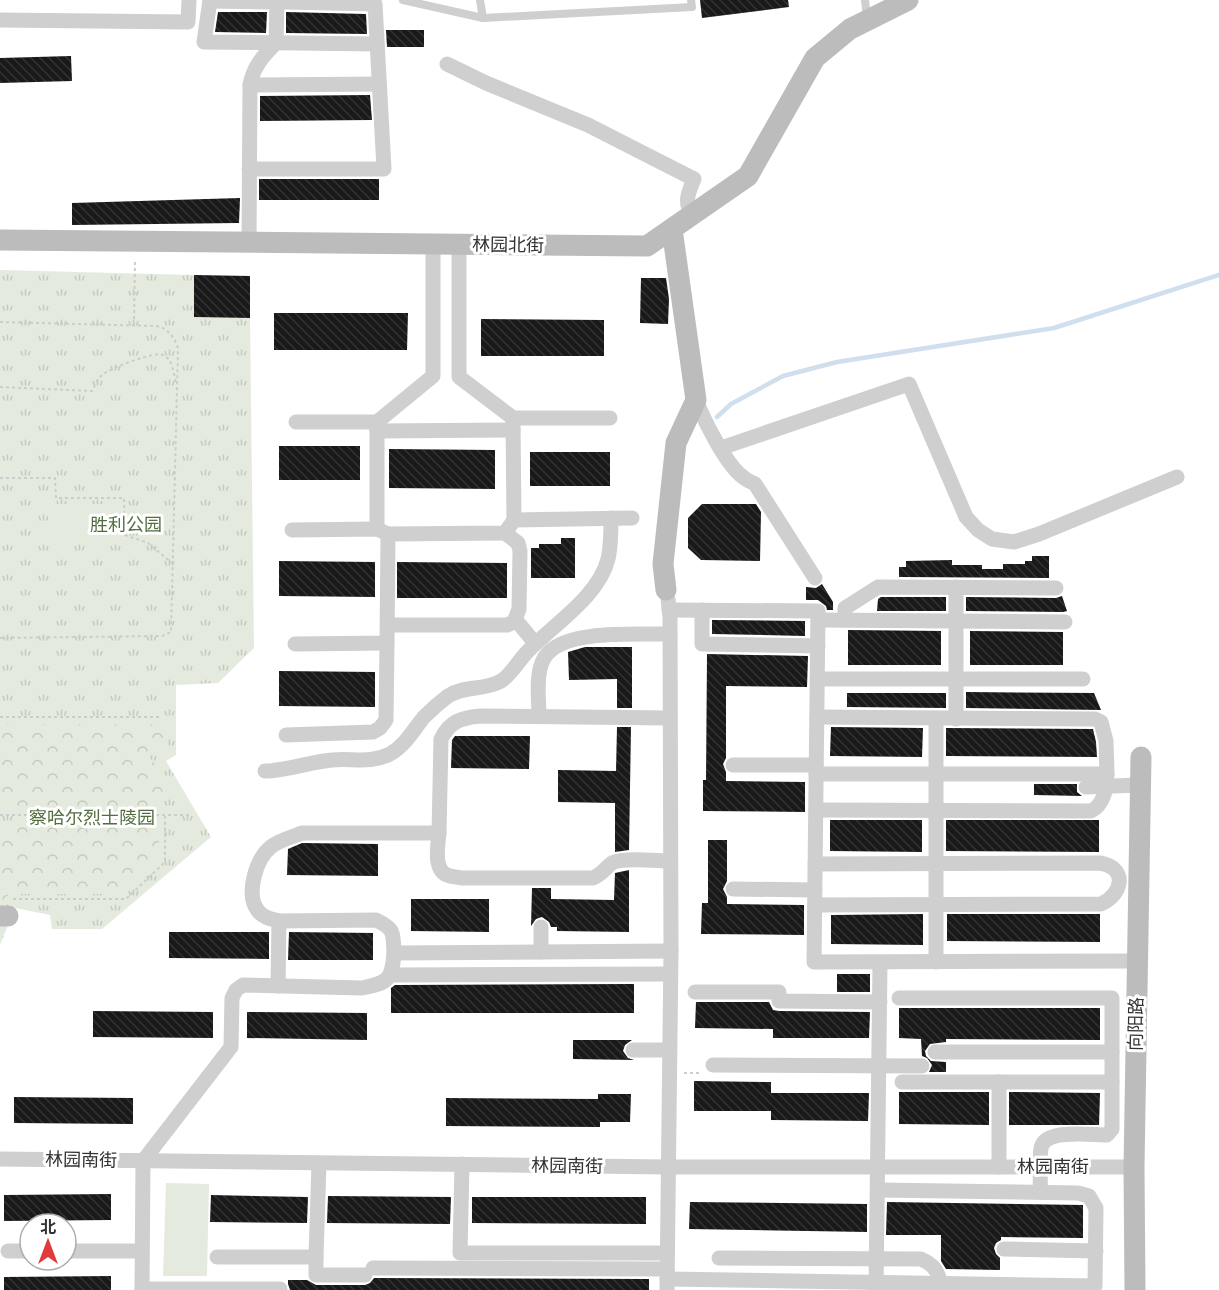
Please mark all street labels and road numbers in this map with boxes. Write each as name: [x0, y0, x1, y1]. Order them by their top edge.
street label: 林园北街: [472, 231, 544, 258]
street label: 向阳路: [1123, 997, 1148, 1051]
street label: 林园南街: [45, 1146, 117, 1173]
street label: 林园南街: [531, 1152, 603, 1179]
street label: 林园南街: [1017, 1154, 1089, 1179]

